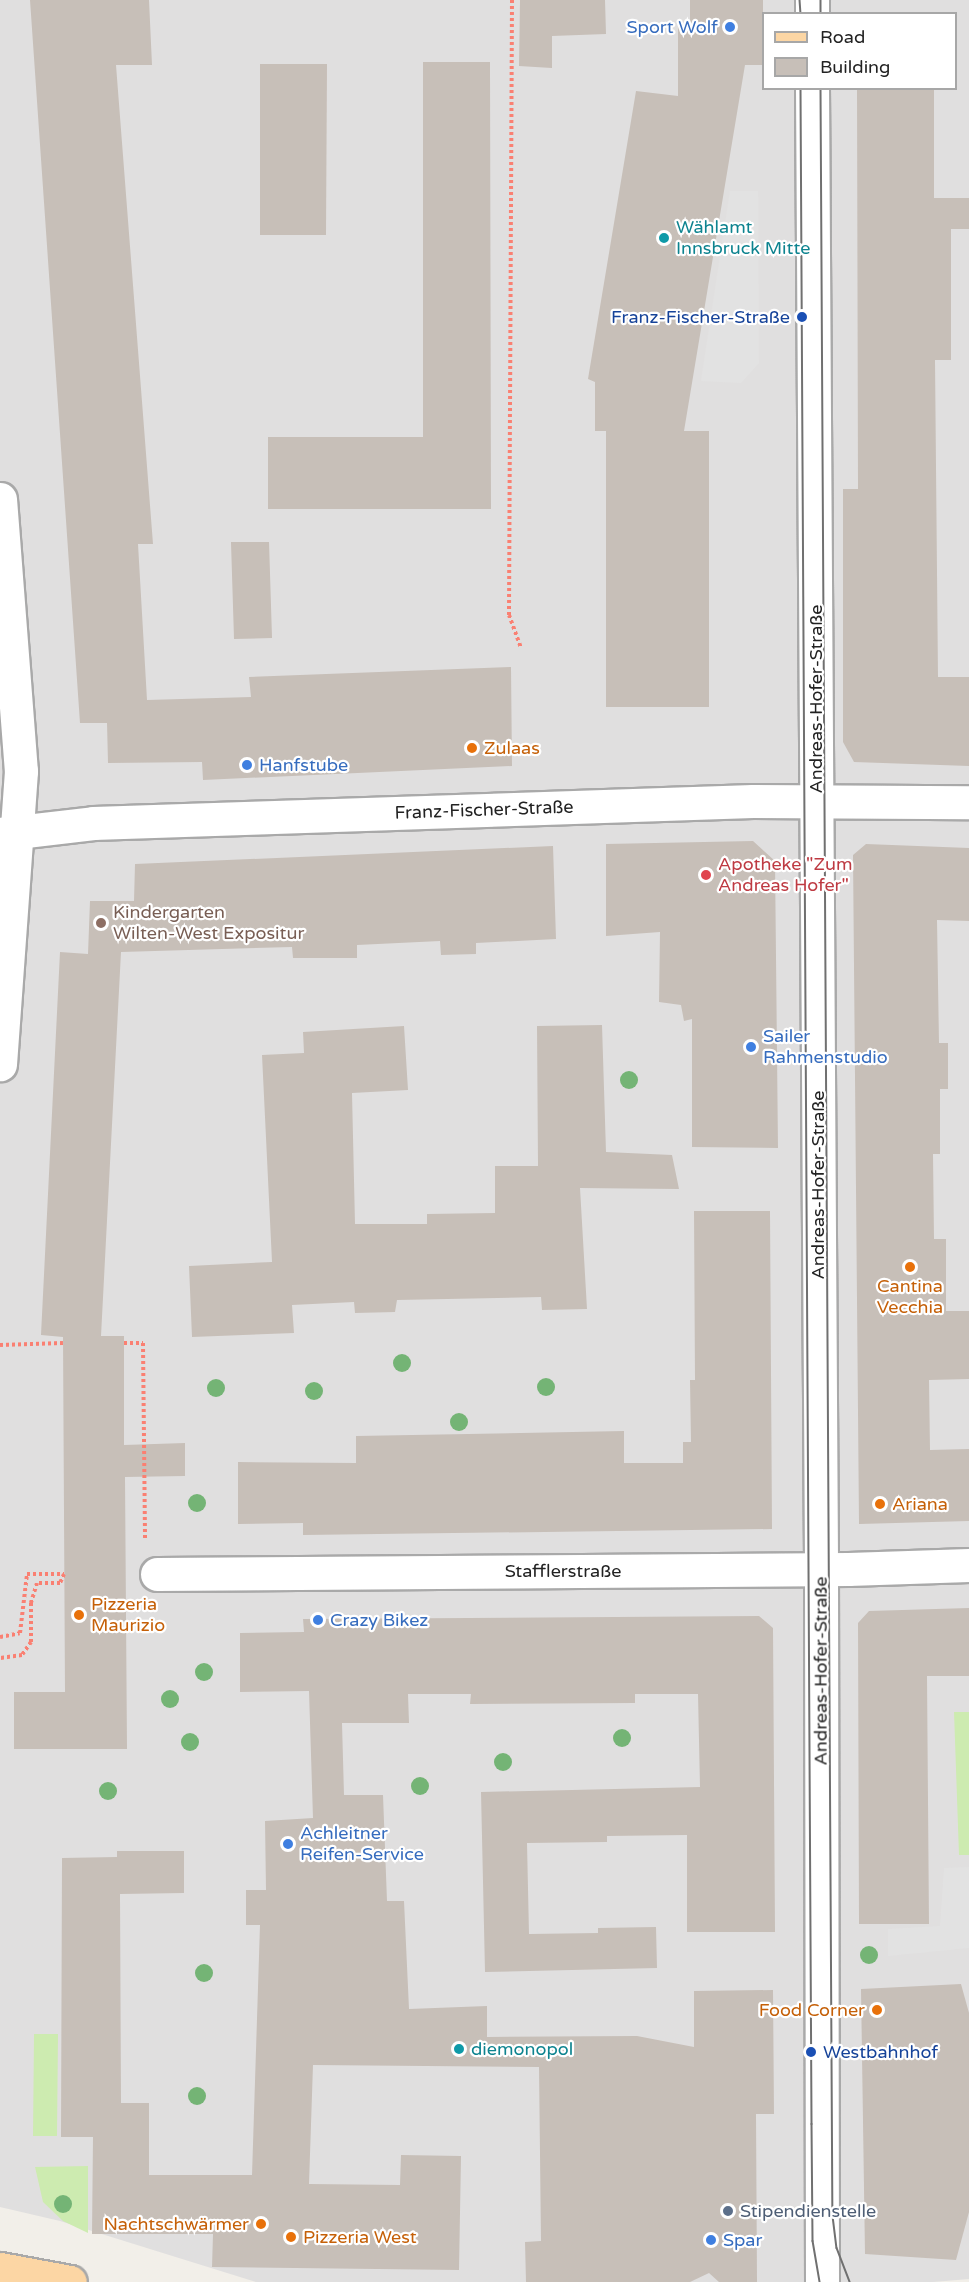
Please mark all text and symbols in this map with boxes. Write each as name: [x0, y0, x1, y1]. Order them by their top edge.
legend: [762, 12, 957, 90]
place label: Sport Wolf: [627, 16, 718, 38]
marker: Sport Wolf: [723, 20, 737, 34]
text: Road: [820, 26, 865, 48]
text: Building: [820, 56, 890, 78]
place label: Wählamt Innsbruck Mitte: [676, 217, 810, 260]
marker: Wählamt Innsbruck Mitte: [657, 231, 671, 245]
place label: Franz-Fischer-Straße: [611, 306, 790, 328]
marker: Franz-Fischer-Straße: [795, 310, 809, 324]
street label: Andreas-Hofer-Straße: [805, 605, 827, 793]
place label: Zulaas: [484, 737, 540, 759]
marker: Zulaas: [465, 741, 479, 755]
place label: Hanfstube: [259, 754, 348, 776]
marker: Hanfstube: [240, 758, 254, 772]
street label: Franz-Fischer-Straße: [394, 796, 574, 824]
place label: Apotheke "Zum Andreas Hofer": [718, 854, 852, 896]
marker: Apotheke "Zum Andreas Hofer": [699, 868, 713, 882]
place label: Kindergarten Wilten-West Expositur: [113, 902, 304, 944]
marker: Kindergarten Wilten-West Expositur: [94, 916, 108, 930]
place label: Sailer Rahmenstudio: [763, 1026, 888, 1068]
marker: Sailer Rahmenstudio: [744, 1040, 758, 1054]
street label: Andreas-Hofer-Straße: [807, 1091, 829, 1279]
marker: Cantina Vecchia: [903, 1260, 917, 1274]
place label: Cantina Vecchia: [877, 1276, 943, 1318]
place label: Ariana: [892, 1493, 948, 1515]
marker: Ariana: [873, 1497, 887, 1511]
street label: Stafflerstraße: [505, 1560, 621, 1582]
street label: Andreas-Hofer-Straße: [810, 1577, 832, 1765]
place label: Pizzeria Maurizio: [91, 1594, 165, 1636]
marker: Pizzeria Maurizio: [72, 1608, 86, 1622]
place label: Crazy Bikez: [330, 1609, 428, 1631]
marker: Crazy Bikez: [311, 1613, 325, 1627]
place label: Achleitner Reifen-Service: [300, 1823, 424, 1866]
marker: Achleitner Reifen-Service: [281, 1837, 295, 1851]
place label: Food Corner: [759, 1999, 865, 2021]
marker: Food Corner: [870, 2003, 884, 2017]
place label: diemonopol: [471, 2038, 573, 2060]
place label: Westbahnhof: [823, 2041, 938, 2063]
marker: diemonopol: [452, 2042, 466, 2056]
marker: Westbahnhof: [804, 2045, 818, 2059]
place label: Stipendienstelle: [740, 2200, 876, 2222]
marker: Stipendienstelle: [721, 2204, 735, 2218]
place label: Nachtschwärmer: [103, 2213, 249, 2235]
marker: Nachtschwärmer: [254, 2217, 268, 2231]
place label: Pizzeria West: [303, 2226, 417, 2248]
place label: Spar: [723, 2229, 762, 2251]
marker: Pizzeria West: [284, 2230, 298, 2244]
marker: Spar: [704, 2233, 718, 2247]

